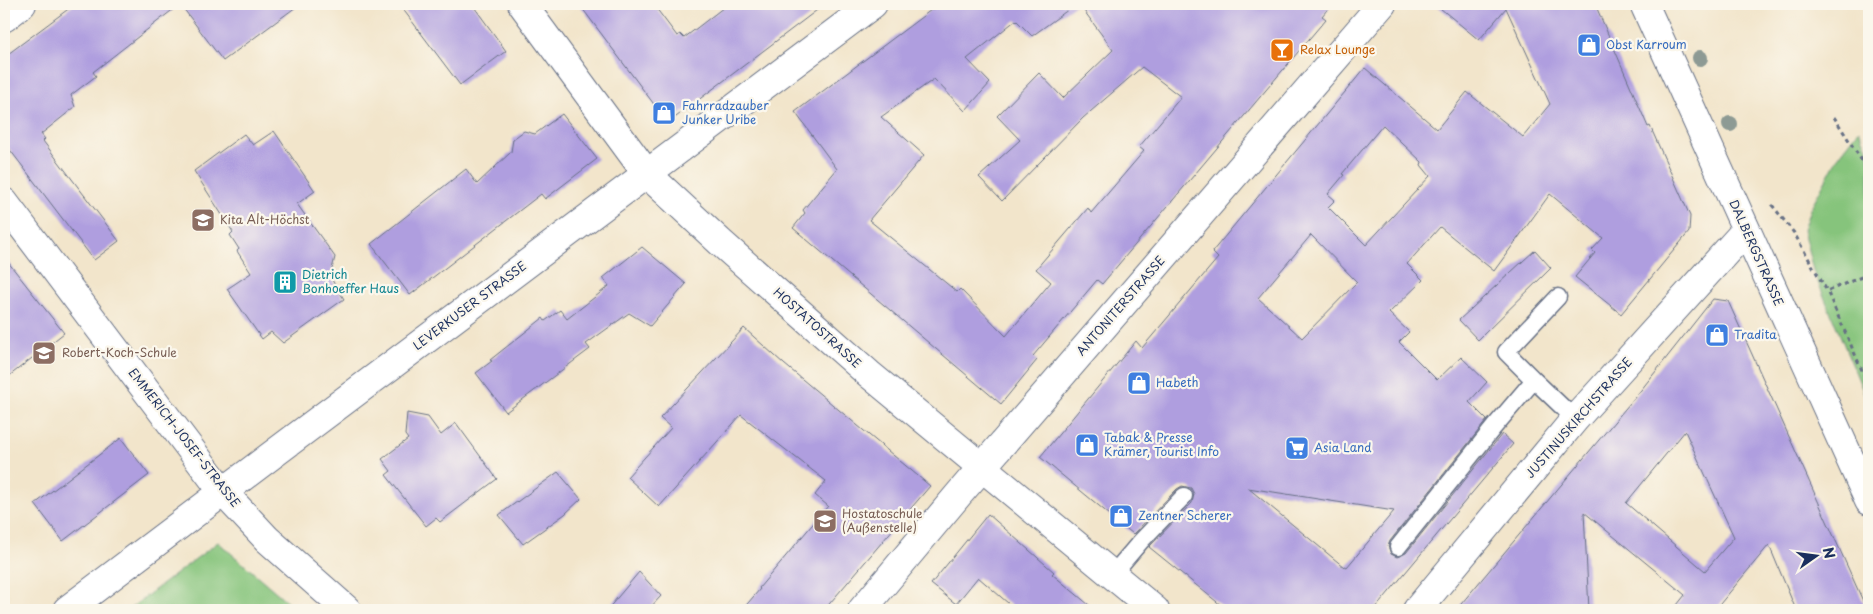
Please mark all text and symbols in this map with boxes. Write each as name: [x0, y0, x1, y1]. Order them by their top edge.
shop icon: Obst Karroum: [1576, 32, 1602, 58]
place label: Obst Karroum: [1606, 35, 1687, 53]
bar icon: Relax Lounge: [1269, 37, 1295, 63]
place label: Relax Lounge: [1300, 40, 1376, 58]
place label: Fahrradzauber Junker Uribe: [682, 96, 769, 128]
shop icon: Fahrradzauber Junker Uribe: [651, 100, 677, 126]
street label: DALBERGSTRASSE: [1725, 196, 1789, 309]
school or university icon: Kita Alt-Höchst: [190, 207, 216, 233]
place label: Kita Alt-Höchst: [220, 210, 310, 228]
street label: ANTONITERSTRASSE: [1072, 251, 1169, 359]
street label: LEVERKUSER STRASSE: [409, 256, 530, 354]
place label: Dietrich Bonhoeffer Haus: [302, 265, 399, 297]
building icon: Dietrich Bonhoeffer Haus: [272, 269, 298, 295]
street label: HOSTATOSTRASSE: [770, 283, 865, 372]
shop icon: Tradita: [1704, 322, 1730, 348]
place label: Tradita: [1734, 325, 1777, 343]
school or university icon: Robert-Koch-Schule: [31, 340, 57, 366]
place label: Robert-Koch-Schule: [62, 343, 177, 361]
street label: JUSTINUSKIRCHSTRASSE: [1521, 353, 1636, 482]
street label: EMMERICH-JOSEF-STRASSE: [125, 364, 245, 511]
shop icon: Habeth: [1126, 370, 1152, 396]
place label: Habeth: [1156, 373, 1199, 391]
place label: Tabak & Presse Krämer, Tourist Info: [1104, 428, 1219, 460]
shop icon: Tabak & Presse Krämer, Tourist Info: [1074, 432, 1100, 458]
supermarket icon: Asia Land: [1284, 435, 1310, 461]
place label: Asia Land: [1314, 438, 1372, 456]
shop icon: Zentner Scherer: [1108, 503, 1134, 529]
place label: Hostatoschule (Außenstelle): [842, 504, 923, 536]
place label: Zentner Scherer: [1138, 506, 1232, 524]
school or university icon: Hostatoschule (Außenstelle): [812, 508, 838, 534]
north arrow: [1790, 532, 1840, 582]
text: N: [1818, 545, 1841, 561]

